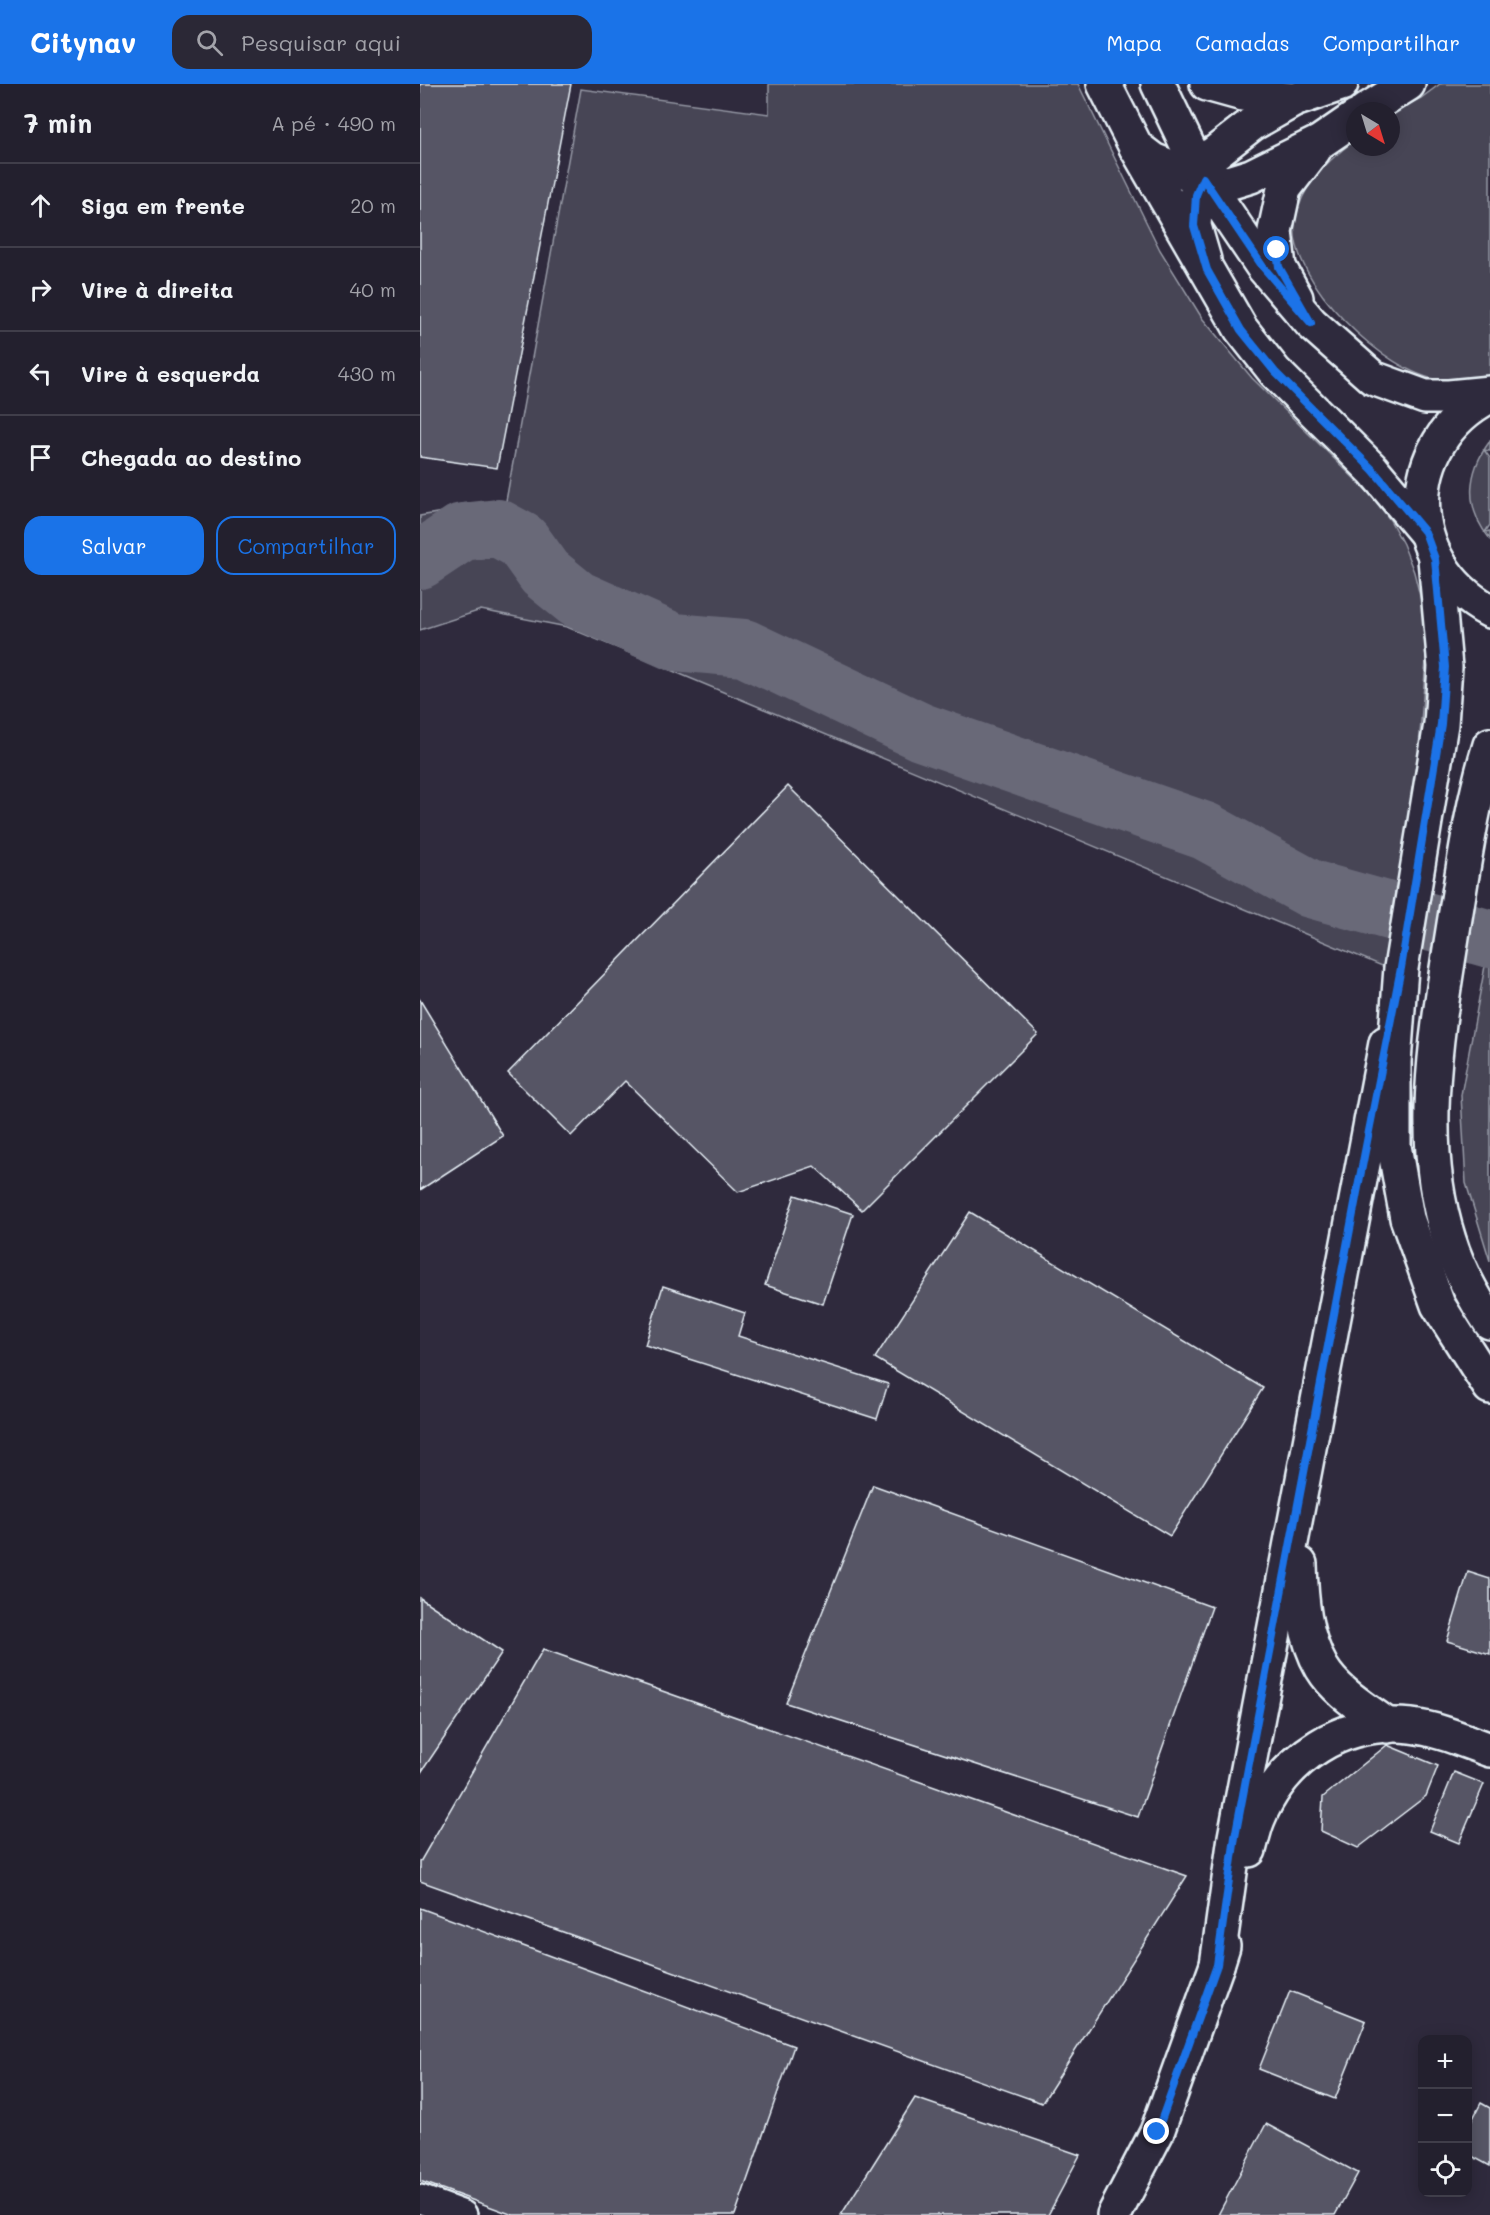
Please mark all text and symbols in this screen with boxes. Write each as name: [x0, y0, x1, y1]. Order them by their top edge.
search box: [172, 15, 592, 69]
text: Citynav: [30, 24, 136, 60]
icon: search: [193, 26, 226, 59]
text: Pesquisar aqui: [241, 28, 401, 57]
text: Mapa: [1106, 29, 1162, 56]
text: Camadas: [1195, 29, 1290, 56]
text: Compartilhar: [1323, 29, 1460, 56]
north arrow: [1346, 102, 1400, 156]
text: 7 min: [24, 106, 92, 140]
text: A pé · 490 m: [271, 110, 396, 136]
icon: ahead: [24, 189, 57, 222]
text: Siga em frente: [81, 191, 245, 220]
text: 20 m: [350, 192, 396, 218]
route start: [1263, 236, 1289, 262]
icon: right: [24, 273, 57, 306]
text: Vire à direita: [81, 275, 234, 304]
text: 40 m: [350, 276, 396, 302]
icon: left: [24, 357, 57, 390]
text: Vire à esquerda: [81, 359, 260, 388]
text: 430 m: [338, 360, 396, 386]
icon: arrive: [24, 441, 57, 474]
text: Chegada ao destino: [81, 443, 301, 472]
button: Salvar: [24, 516, 204, 575]
button: Compartilhar: [216, 516, 396, 575]
map controls: [1418, 2035, 1472, 2197]
button: +: [1418, 2035, 1472, 2089]
button: −: [1418, 2089, 1472, 2143]
route end: [1143, 2118, 1169, 2144]
button: locate: [1418, 2143, 1472, 2197]

